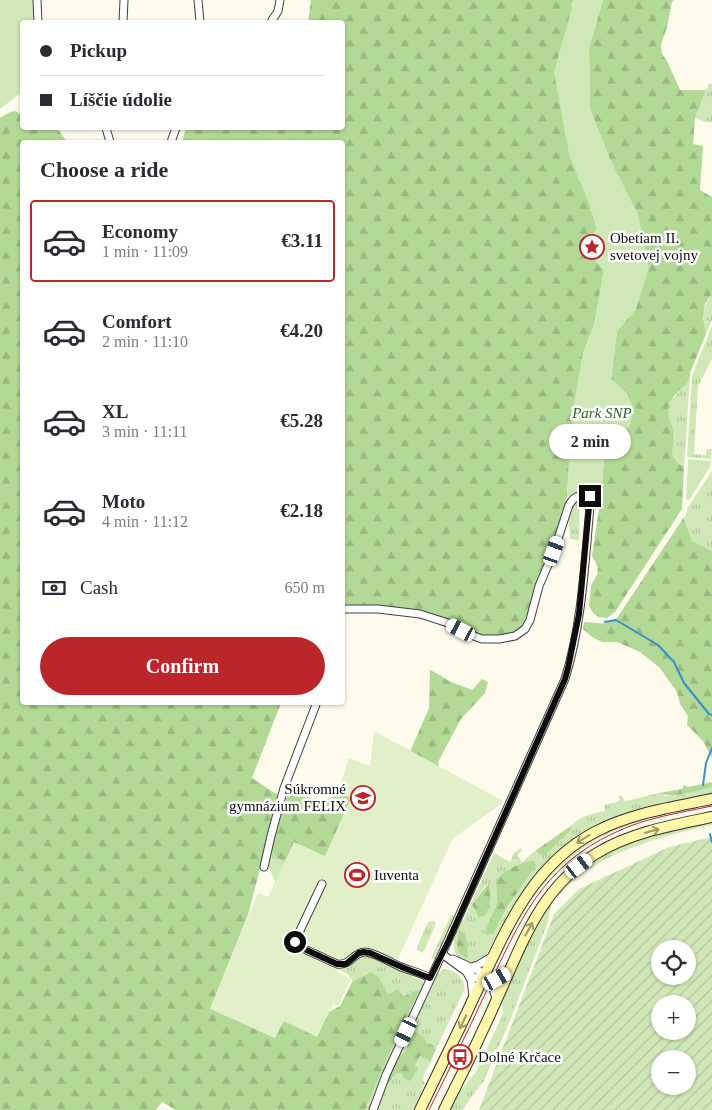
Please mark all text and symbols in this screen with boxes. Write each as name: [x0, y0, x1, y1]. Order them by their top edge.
text: Pickup: [70, 40, 127, 61]
text: Líščie údolie: [70, 89, 172, 110]
text: Choose a ride: [40, 157, 168, 182]
icon: car: [42, 219, 87, 264]
text: Economy: [102, 221, 178, 242]
text: €3.11: [281, 230, 323, 251]
place label: Obetiam II. svetovej vojny: [610, 230, 698, 263]
place icon: Obetiam II. svetovej vojny: [579, 234, 605, 260]
text: 1 min · 11:09: [102, 243, 188, 260]
icon: car: [42, 309, 87, 354]
text: Comfort: [102, 311, 172, 332]
text: €4.20: [280, 320, 323, 341]
text: 2 min · 11:10: [102, 333, 188, 350]
icon: car: [42, 399, 87, 444]
text: XL: [102, 401, 128, 422]
park label: Park SNP: [571, 405, 632, 421]
text: €5.28: [280, 410, 323, 431]
text: 3 min · 11:11: [102, 423, 187, 440]
callout: 2 min: [549, 424, 631, 458]
text: 2 min: [571, 433, 609, 450]
route end: [579, 485, 601, 507]
icon: car: [42, 489, 87, 534]
text: Moto: [102, 491, 145, 512]
text: €2.18: [280, 500, 323, 521]
text: 4 min · 11:12: [102, 513, 188, 530]
car: [541, 534, 566, 568]
icon: cash: [40, 574, 68, 602]
text: Cash: [80, 577, 118, 598]
text: 650 m: [285, 579, 325, 596]
car: [444, 617, 477, 643]
button: Confirm: [40, 637, 325, 695]
place label: Súkromné gymnázium FELIX: [229, 781, 346, 814]
school or university icon: Súkromné gymnázium FELIX: [350, 785, 376, 811]
one-way arrow: [644, 825, 660, 835]
one-way arrow: [576, 834, 590, 844]
car: [562, 851, 595, 881]
sports icon: Iuventa: [344, 862, 370, 888]
place label: Iuventa: [374, 867, 419, 883]
one-way arrow: [524, 921, 534, 936]
route start: [284, 931, 306, 953]
map controls: [651, 940, 696, 1095]
button: locate: [651, 940, 696, 985]
car: [480, 965, 513, 993]
button: +: [651, 995, 696, 1040]
one-way arrow: [457, 1014, 467, 1029]
car: [392, 1015, 419, 1049]
bus stop icon: Dolné Krčace: [447, 1044, 473, 1070]
place label: Dolné Krčace: [478, 1049, 561, 1065]
button: −: [651, 1050, 696, 1095]

